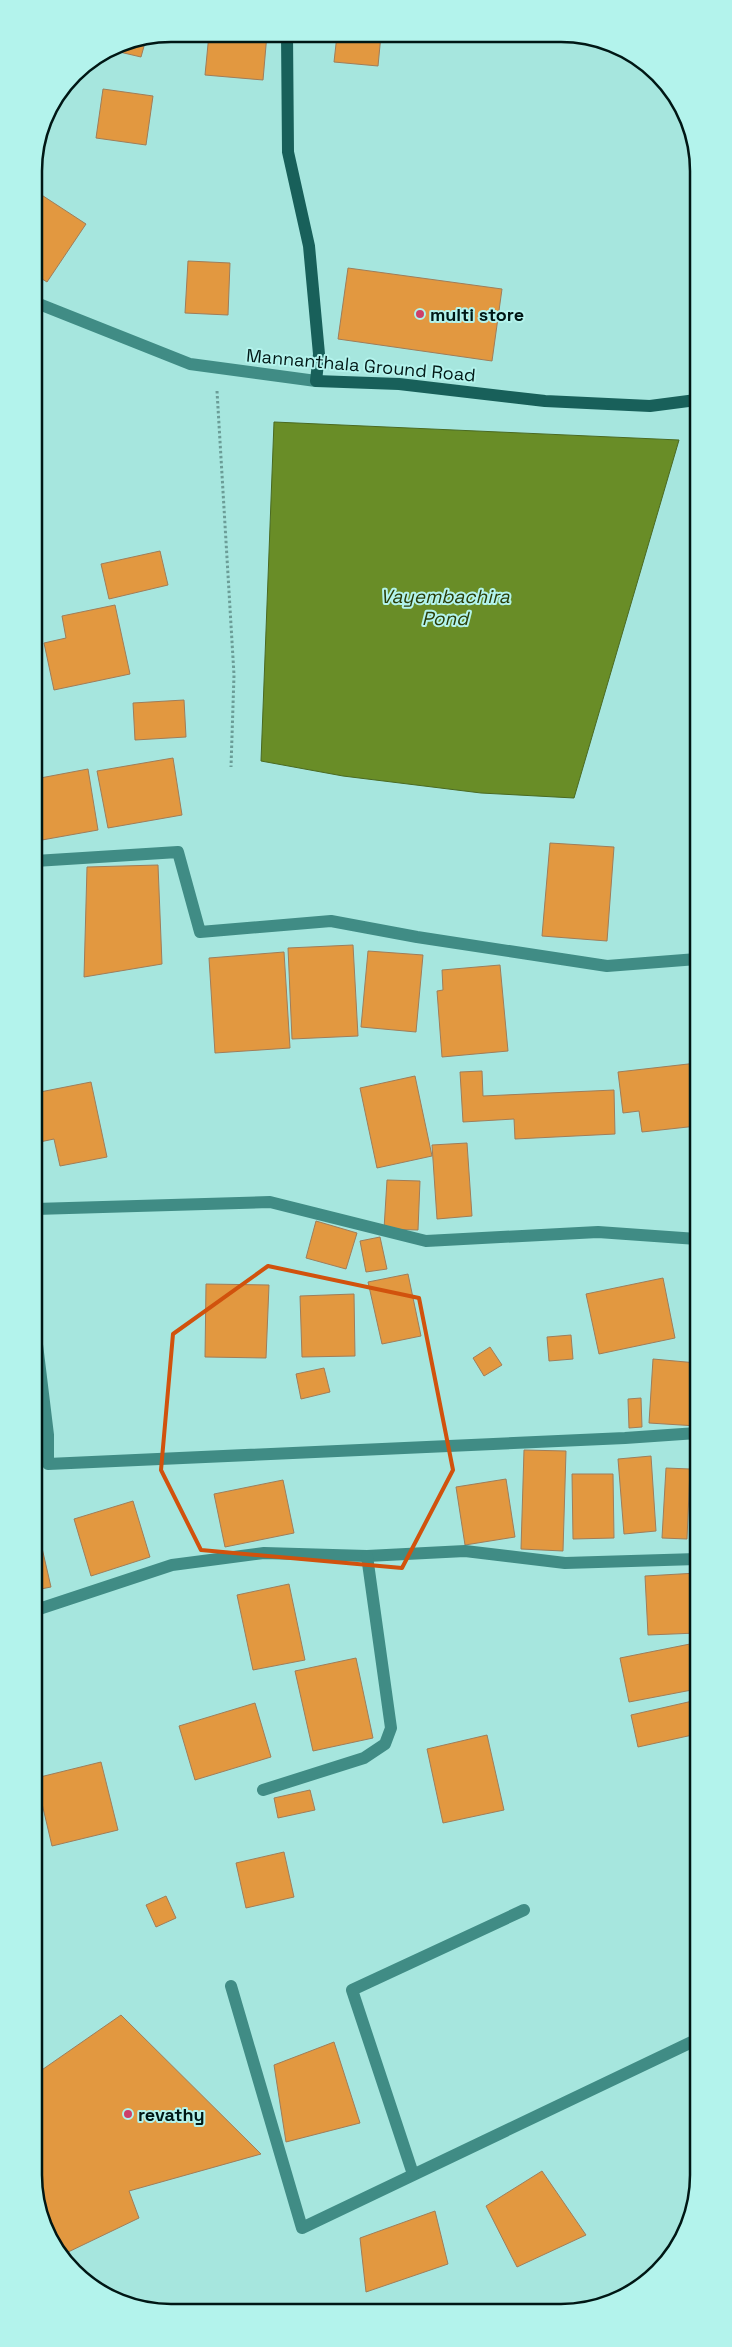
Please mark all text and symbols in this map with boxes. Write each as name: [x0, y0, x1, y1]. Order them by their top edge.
place label: multi store: [430, 303, 524, 326]
marker: multi store: [414, 308, 426, 320]
street label: Mannanthala Ground Road: [245, 344, 477, 386]
water label: Vayembachira Pond: [380, 584, 510, 631]
place label: revathy: [138, 2103, 205, 2126]
marker: revathy: [122, 2108, 134, 2120]

